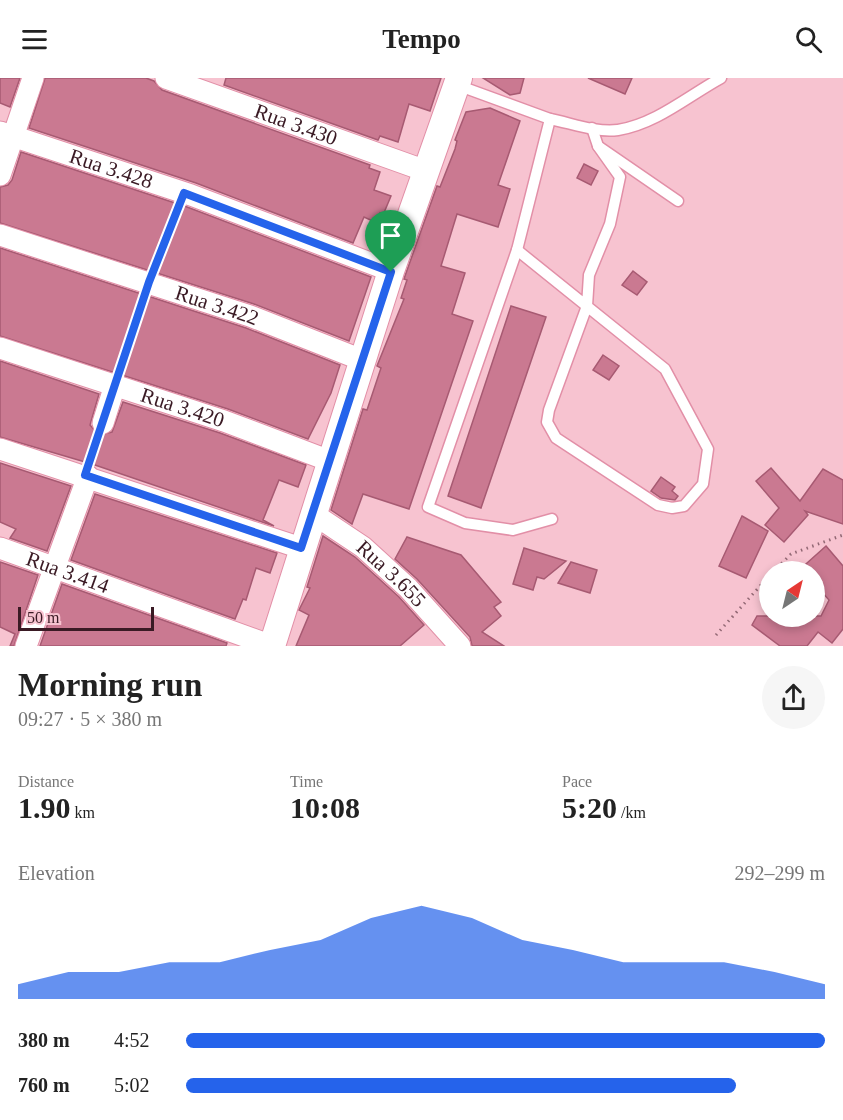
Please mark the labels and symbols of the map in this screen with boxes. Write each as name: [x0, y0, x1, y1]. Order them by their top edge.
street label: Rua 3.430: [251, 99, 341, 150]
street label: Rua 3.428: [66, 144, 156, 194]
pin: [365, 210, 416, 272]
street label: Rua 3.422: [172, 281, 262, 330]
street label: Rua 3.420: [138, 383, 227, 432]
street label: Rua 3.655: [352, 535, 431, 612]
street label: Rua 3.414: [23, 546, 113, 598]
north arrow: [759, 561, 825, 627]
scale bar: [18, 604, 154, 632]

